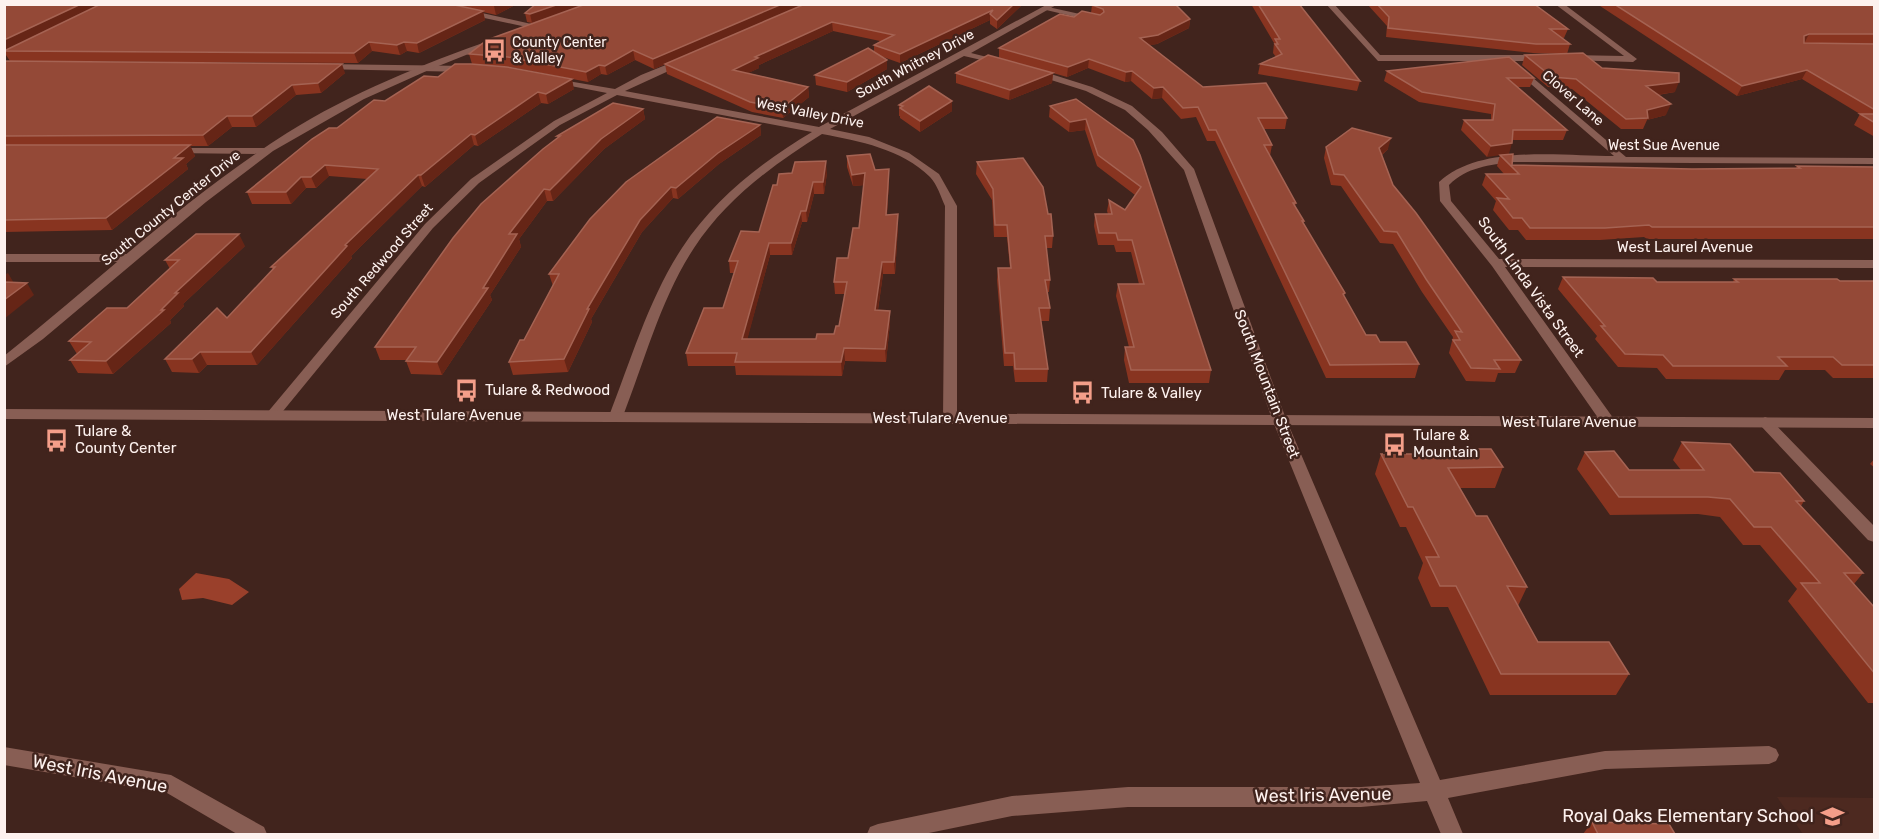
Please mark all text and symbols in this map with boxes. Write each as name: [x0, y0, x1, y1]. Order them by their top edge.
street label: South Whitney Drive: [853, 26, 977, 102]
place label: County Center & Valley: [512, 34, 607, 67]
bus stop icon: County Center & Valley: [481, 37, 507, 63]
street label: Clover Lane: [1539, 67, 1607, 130]
street label: West Valley Drive: [755, 94, 865, 132]
street label: West Sue Avenue: [1608, 137, 1720, 154]
street label: South County Center Drive: [98, 147, 244, 269]
street label: South Redwood Street: [327, 199, 437, 322]
street label: South Linda Vista Street: [1474, 213, 1588, 361]
street label: West Laurel Avenue: [1617, 238, 1753, 256]
street label: South Mountain Street: [1230, 307, 1304, 461]
bus stop icon: Tulare & Redwood: [454, 377, 480, 403]
bus stop icon: Tulare & Valley: [1070, 380, 1096, 406]
place label: Tulare & Redwood: [485, 381, 610, 399]
place label: Tulare & Valley: [1101, 384, 1202, 402]
street label: West Tulare Avenue: [386, 406, 522, 424]
street label: West Tulare Avenue: [872, 409, 1008, 427]
street label: West Tulare Avenue: [1501, 413, 1637, 431]
place label: Tulare & County Center: [75, 422, 177, 457]
place label: Tulare & Mountain: [1413, 426, 1478, 461]
bus stop icon: Tulare & County Center: [44, 427, 70, 453]
bus stop icon: Tulare & Mountain: [1382, 431, 1408, 457]
street label: West Iris Avenue: [31, 750, 169, 798]
street label: West Iris Avenue: [1254, 783, 1392, 807]
school or university icon: Royal Oaks Elementary School: [1819, 803, 1845, 829]
place label: Royal Oaks Elementary School: [1562, 805, 1814, 827]

